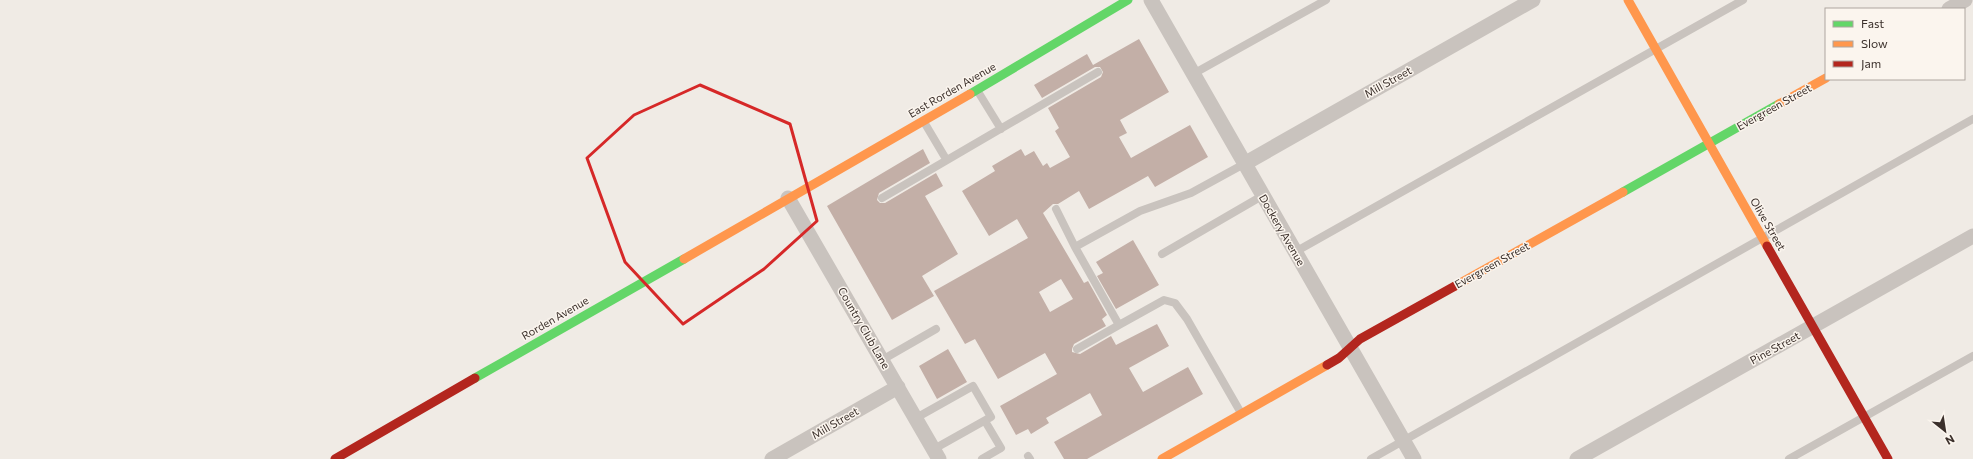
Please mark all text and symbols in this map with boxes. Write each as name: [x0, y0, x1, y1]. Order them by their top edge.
legend: [1825, 8, 1965, 80]
text: Fast: [1861, 16, 1884, 30]
text: Slow: [1861, 36, 1888, 50]
text: Jam: [1861, 56, 1881, 71]
street label: East Rorden Avenue: [906, 59, 998, 120]
street label: Mill Street: [1362, 63, 1414, 100]
street label: Evergreen Street: [1734, 80, 1814, 132]
street label: Dockery Avenue: [1257, 192, 1308, 268]
street label: Olive Street: [1748, 195, 1789, 253]
street label: Evergreen Street: [1452, 238, 1532, 290]
street label: Country Club Lane: [836, 284, 893, 371]
street label: Rorden Avenue: [519, 293, 591, 342]
street label: Pine Street: [1748, 328, 1802, 367]
street label: Mill Street: [809, 404, 861, 441]
north arrow: [1925, 411, 1965, 451]
text: N: [1943, 432, 1957, 448]

